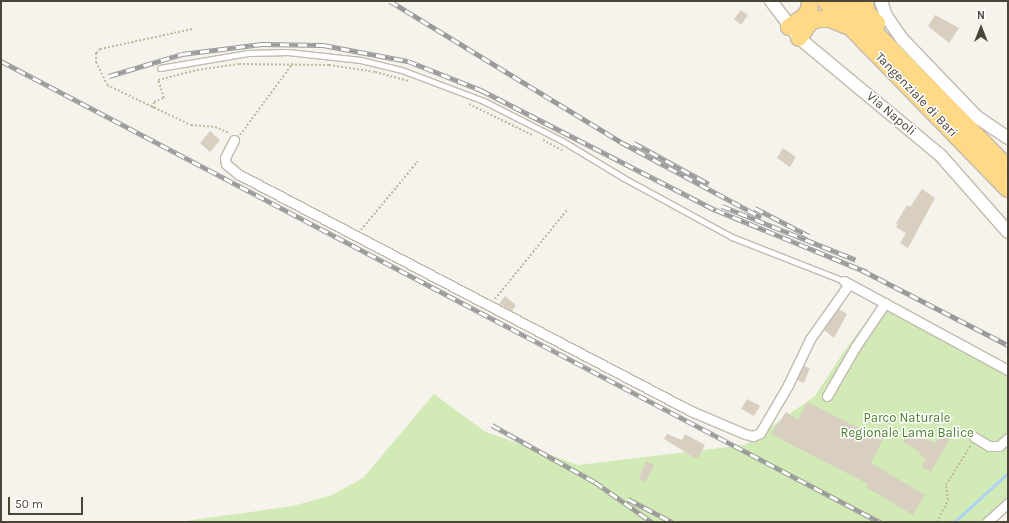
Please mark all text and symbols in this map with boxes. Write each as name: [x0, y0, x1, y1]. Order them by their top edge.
north arrow: [961, 8, 1001, 48]
text: N: [977, 9, 985, 22]
street label: Tangenziale di Bari: [872, 50, 960, 140]
street label: Via Napoli: [863, 89, 919, 139]
park label: Parco Naturale Regionale Lama Balice: [840, 411, 974, 442]
scale bar: [10, 489, 85, 515]
text: 50 m: [15, 497, 43, 511]

